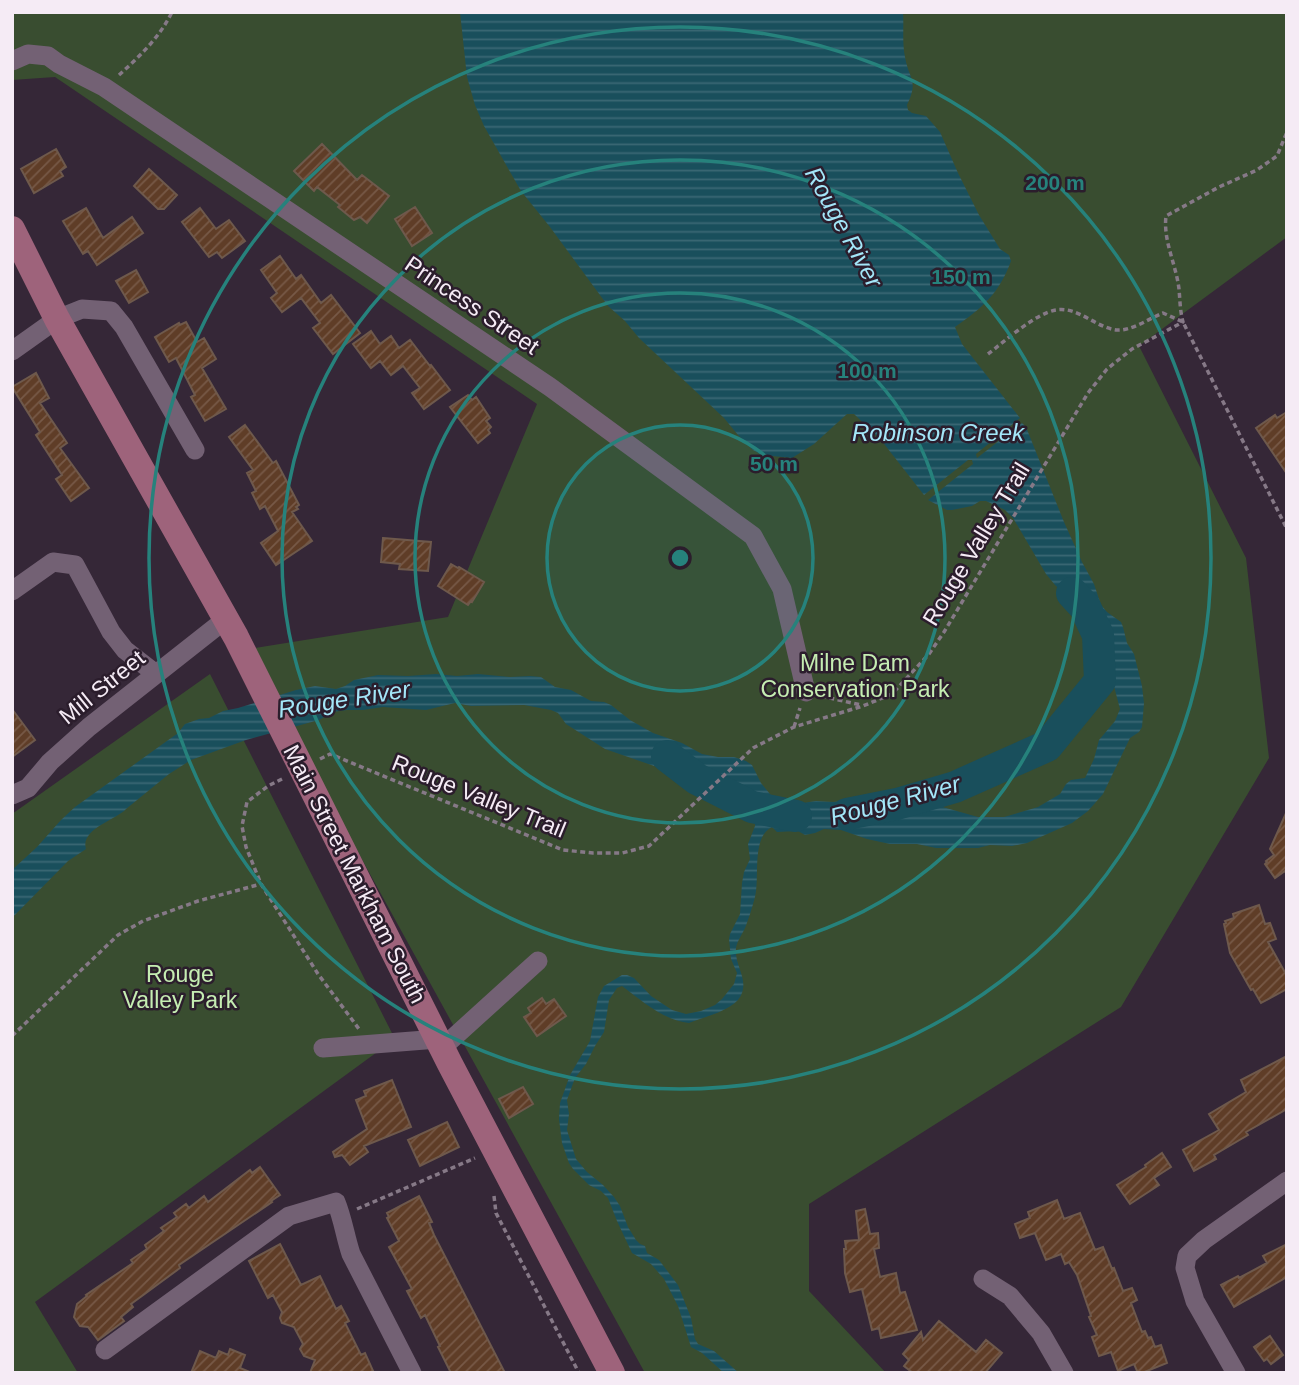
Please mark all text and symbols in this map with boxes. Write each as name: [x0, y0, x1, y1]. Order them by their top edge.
water label: Rouge River: [800, 162, 889, 293]
text: 200 m: [1025, 171, 1085, 194]
street label: Princess Street: [400, 251, 544, 360]
text: 150 m: [931, 265, 991, 288]
text: 100 m: [837, 359, 897, 382]
water label: Robinson Creek: [852, 419, 1026, 446]
text: 50 m: [750, 452, 798, 475]
street label: Rouge Valley Trail: [917, 458, 1035, 630]
centre of rings: [668, 546, 692, 570]
street label: Mill Street: [54, 644, 150, 729]
park label: Milne Dam Conservation Park: [760, 650, 950, 702]
water label: Rouge River: [276, 675, 413, 723]
street label: Main Street Markham South: [278, 741, 432, 1007]
street label: Rouge Valley Trail: [388, 749, 570, 843]
water label: Rouge River: [827, 769, 964, 830]
park label: Rouge Valley Park: [123, 961, 238, 1013]

